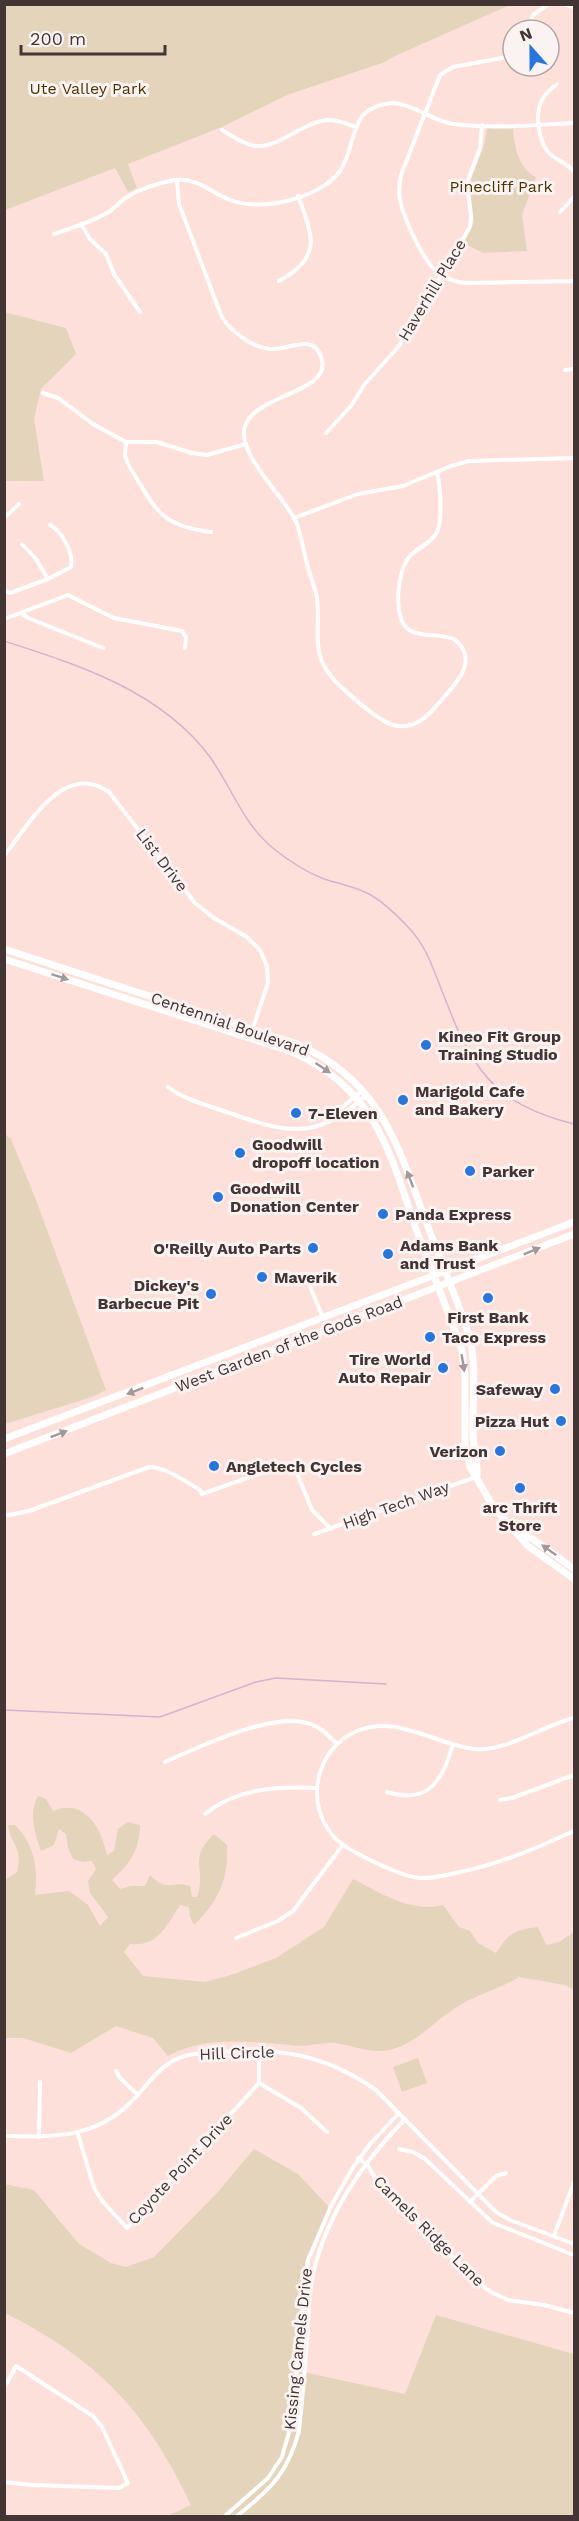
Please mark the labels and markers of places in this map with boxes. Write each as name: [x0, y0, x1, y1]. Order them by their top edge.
place label: Kineo Fit Group Training Studio: [438, 1027, 561, 1064]
marker: Kineo Fit Group Training Studio: [419, 1038, 433, 1052]
place label: Marigold Cafe and Bakery: [415, 1082, 525, 1119]
marker: Marigold Cafe and Bakery: [396, 1093, 410, 1107]
place label: 7-Eleven: [308, 1104, 378, 1123]
marker: 7-Eleven: [289, 1106, 303, 1120]
place label: Goodwill dropoff location: [252, 1135, 379, 1172]
marker: Goodwill dropoff location: [233, 1146, 247, 1160]
place label: Parker: [482, 1162, 535, 1181]
marker: Parker: [463, 1164, 477, 1178]
place label: Goodwill Donation Center: [230, 1179, 359, 1216]
marker: Goodwill Donation Center: [211, 1190, 225, 1204]
place label: Panda Express: [395, 1205, 512, 1224]
marker: Panda Express: [376, 1207, 390, 1221]
place label: Adams Bank and Trust: [400, 1236, 498, 1273]
place label: O'Reilly Auto Parts: [153, 1239, 301, 1258]
marker: O'Reilly Auto Parts: [306, 1241, 320, 1255]
marker: Adams Bank and Trust: [381, 1247, 395, 1261]
place label: Maverik: [274, 1268, 337, 1287]
marker: Maverik: [255, 1270, 269, 1284]
place label: Dickey's Barbecue Pit: [97, 1276, 199, 1313]
marker: Dickey's Barbecue Pit: [204, 1287, 218, 1301]
marker: First Bank: [481, 1291, 495, 1305]
place label: First Bank: [447, 1308, 529, 1327]
place label: Taco Express: [442, 1328, 547, 1347]
marker: Taco Express: [423, 1330, 437, 1344]
place label: Tire World Auto Repair: [338, 1350, 431, 1387]
marker: Tire World Auto Repair: [436, 1361, 450, 1375]
place label: Safeway: [476, 1380, 544, 1399]
marker: Safeway: [548, 1382, 562, 1396]
place label: Pizza Hut: [475, 1412, 549, 1431]
marker: Pizza Hut: [554, 1414, 568, 1428]
place label: Verizon: [429, 1442, 488, 1461]
marker: Verizon: [493, 1444, 507, 1458]
place label: Angletech Cycles: [226, 1457, 362, 1476]
marker: Angletech Cycles: [207, 1459, 221, 1473]
marker: arc Thrift Store: [513, 1481, 527, 1495]
place label: arc Thrift Store: [483, 1498, 557, 1535]

